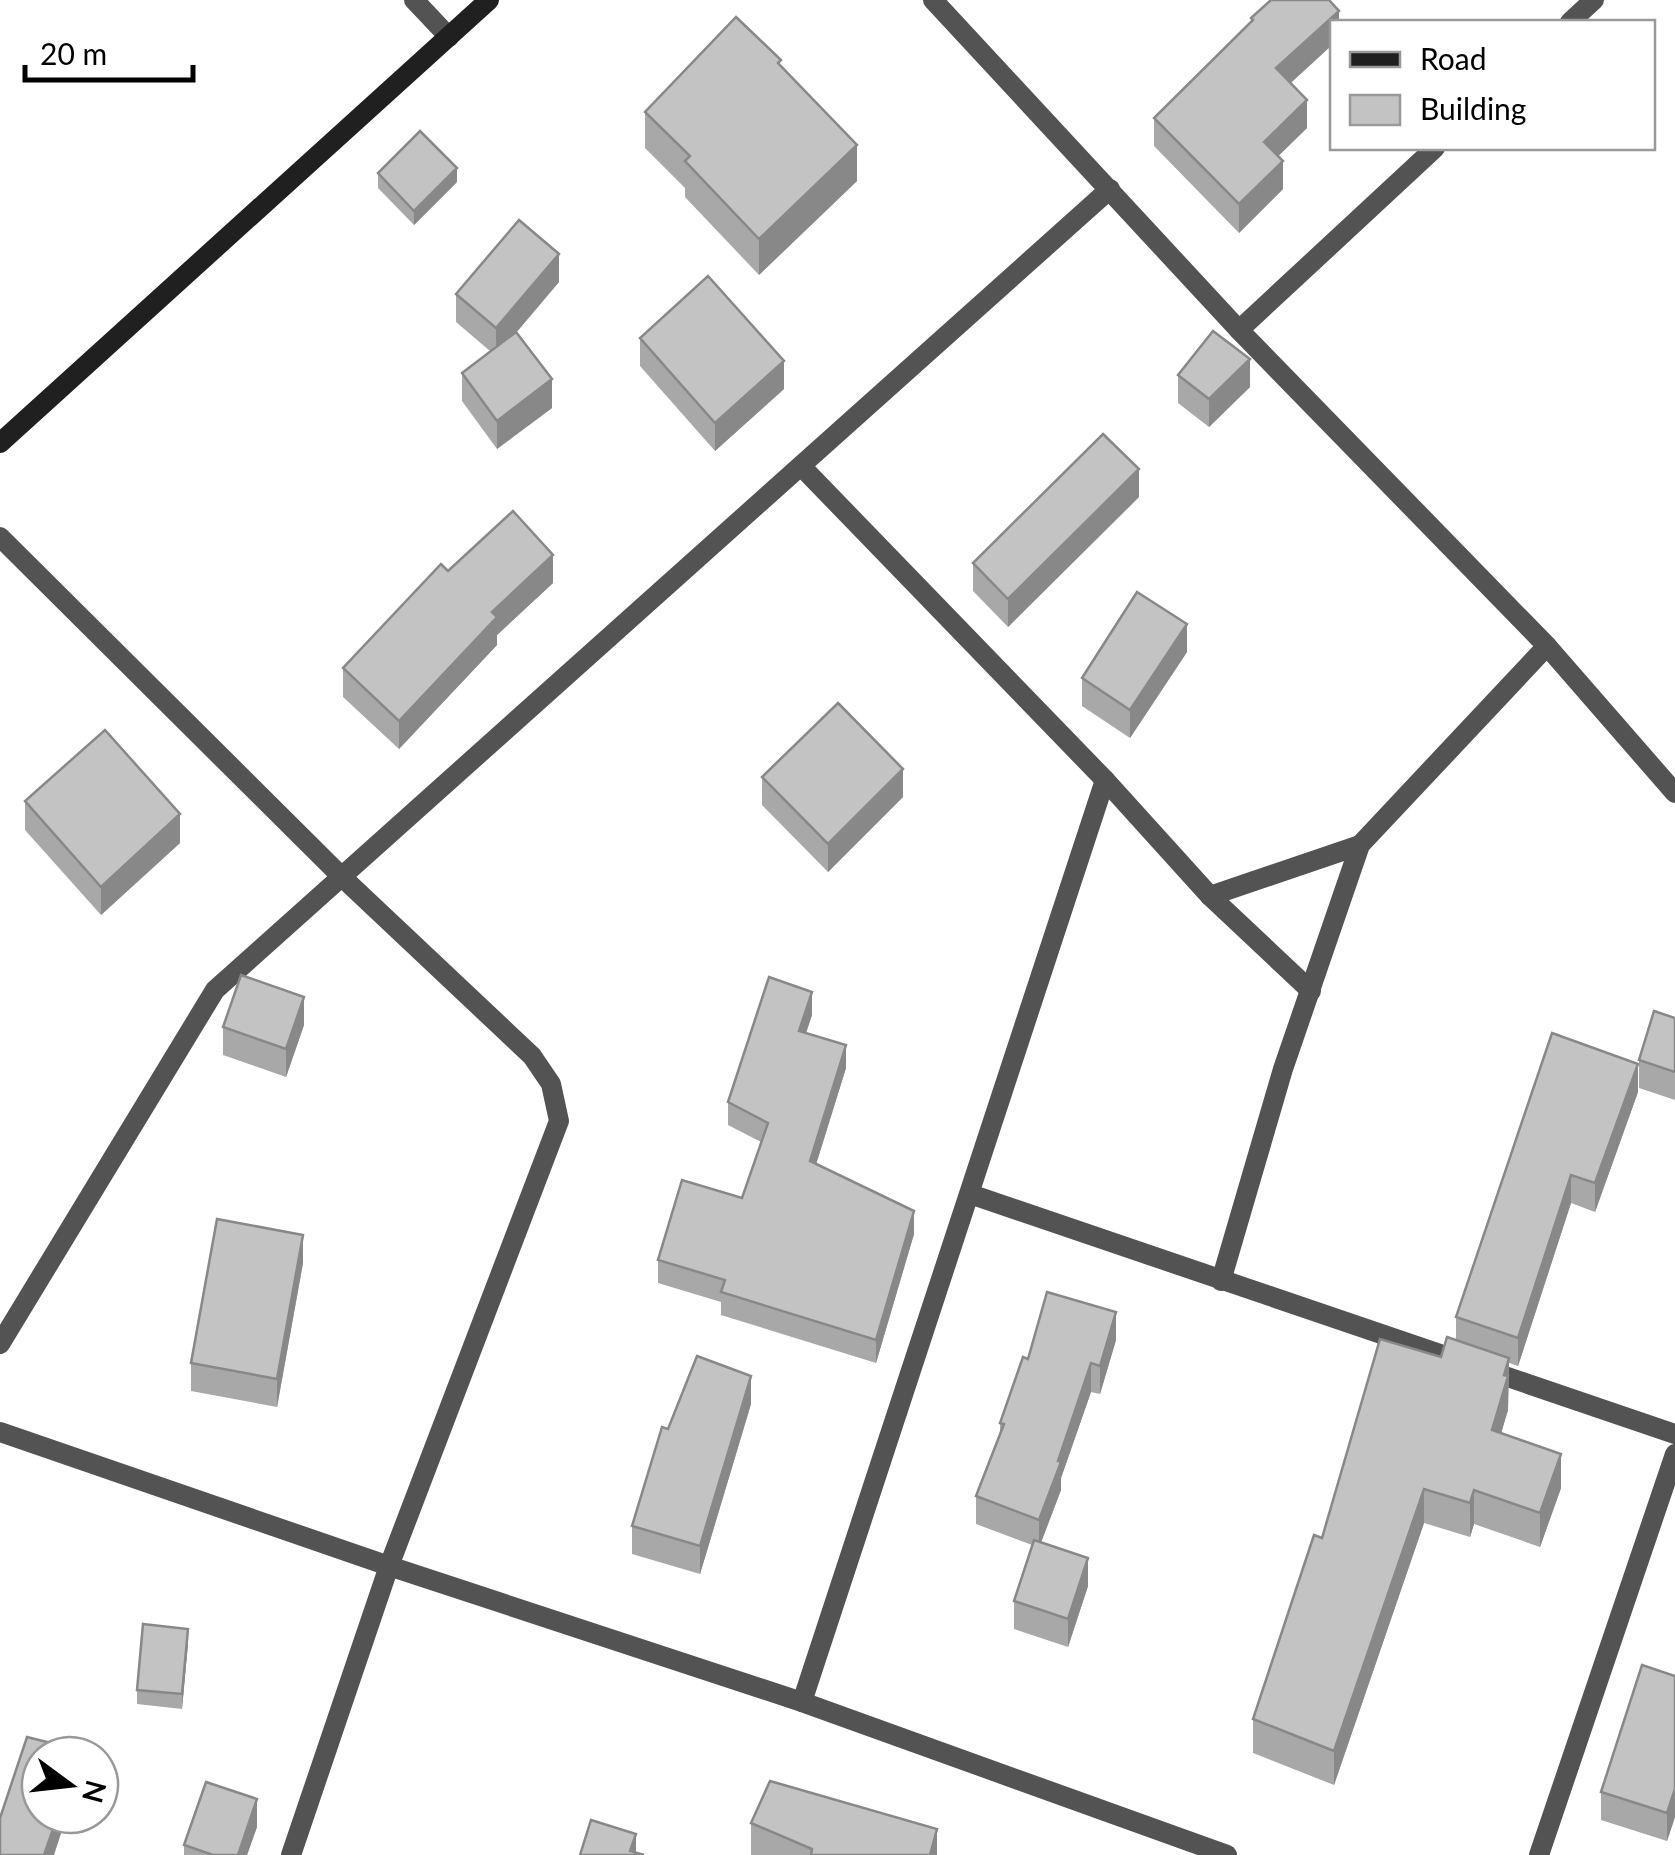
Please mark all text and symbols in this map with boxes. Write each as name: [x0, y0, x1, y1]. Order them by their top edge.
scale bar: [25, 20, 192, 82]
legend: [1330, 20, 1655, 150]
text: 20 m: [40, 35, 107, 71]
text: Road: [1420, 40, 1487, 76]
text: Building: [1420, 90, 1526, 126]
north arrow: [20, 1735, 120, 1835]
text: N: [76, 1777, 114, 1807]

